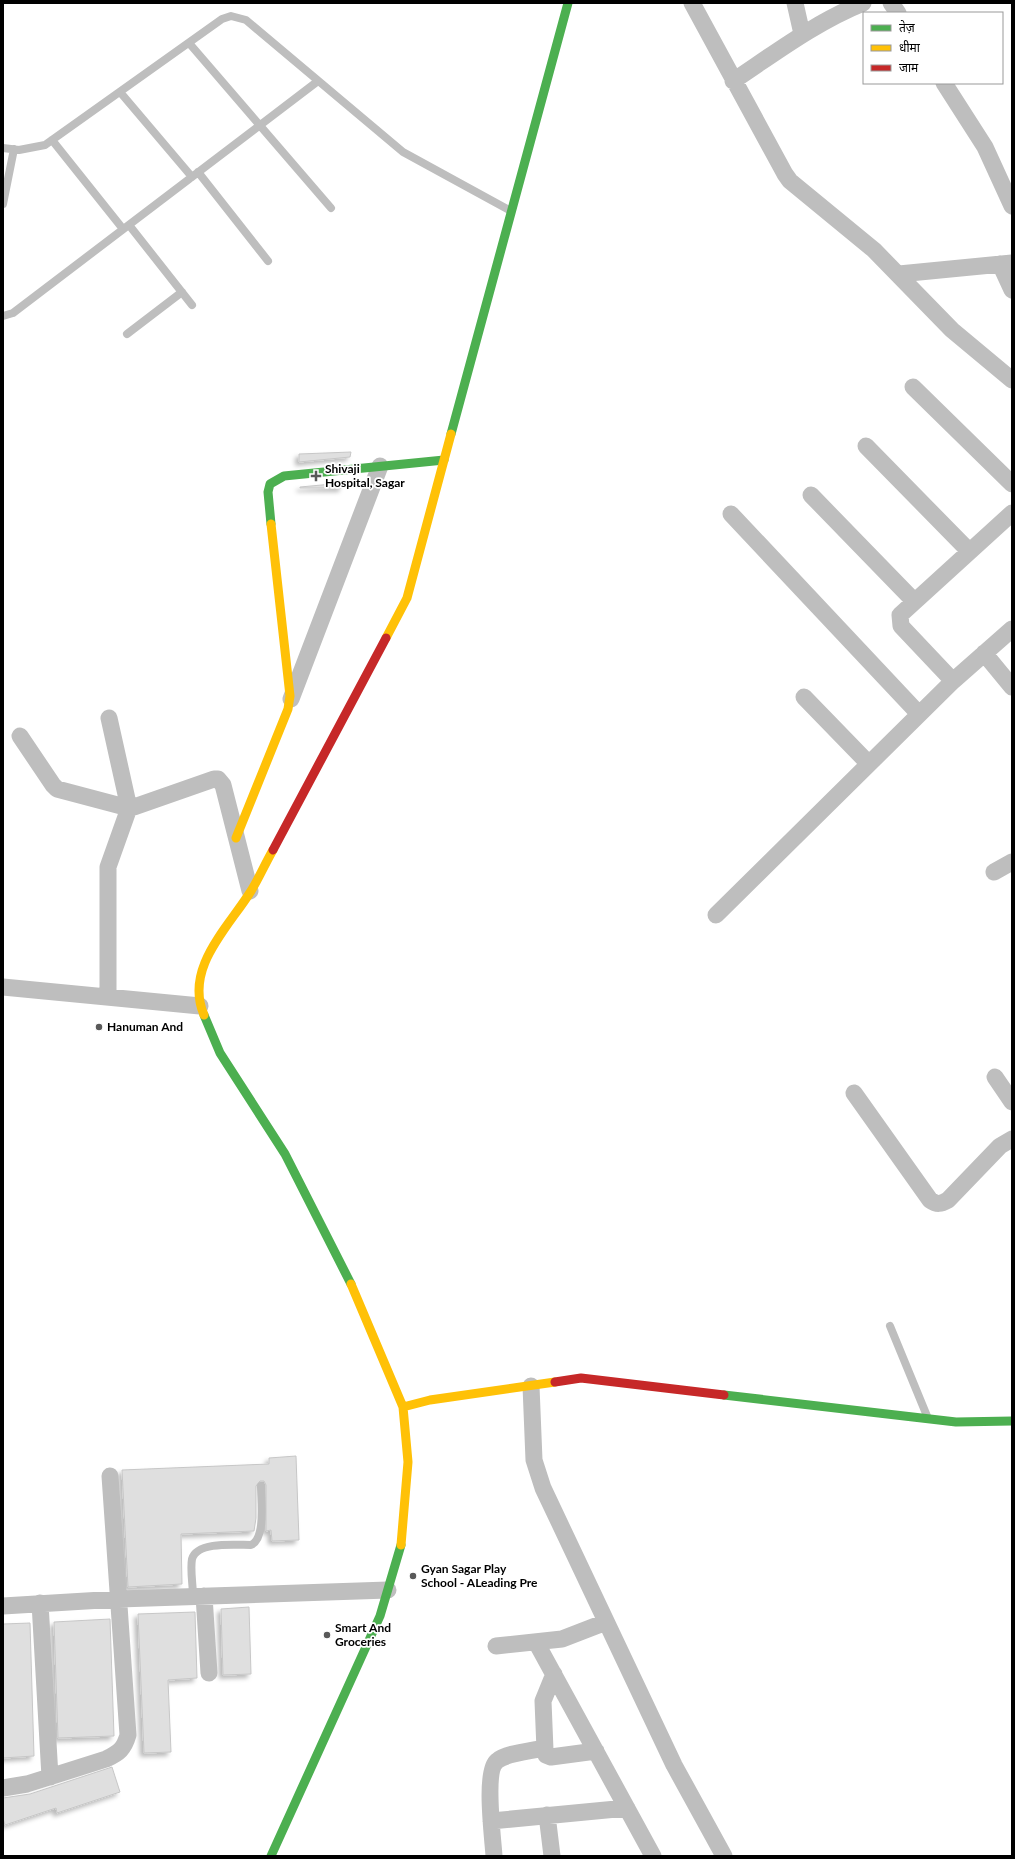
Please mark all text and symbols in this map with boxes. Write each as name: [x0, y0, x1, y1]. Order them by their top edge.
legend: [863, 12, 1003, 84]
text: तेज़: [899, 20, 916, 35]
text: धीमा: [899, 40, 921, 55]
text: जाम: [899, 60, 919, 75]
place label: Shivaji Hospital, Sagar: [325, 461, 405, 490]
marker: Shivaji Hospital, Sagar: [310, 470, 322, 482]
place label: Hanuman And: [107, 1019, 183, 1034]
marker: Hanuman And: [94, 1022, 104, 1032]
place label: Gyan Sagar Play School - ALeading Pre: [421, 1561, 538, 1590]
marker: Gyan Sagar Play School - ALeading Pre: [408, 1571, 418, 1581]
place label: Smart And Groceries: [335, 1620, 391, 1649]
marker: Smart And Groceries: [322, 1630, 332, 1640]

